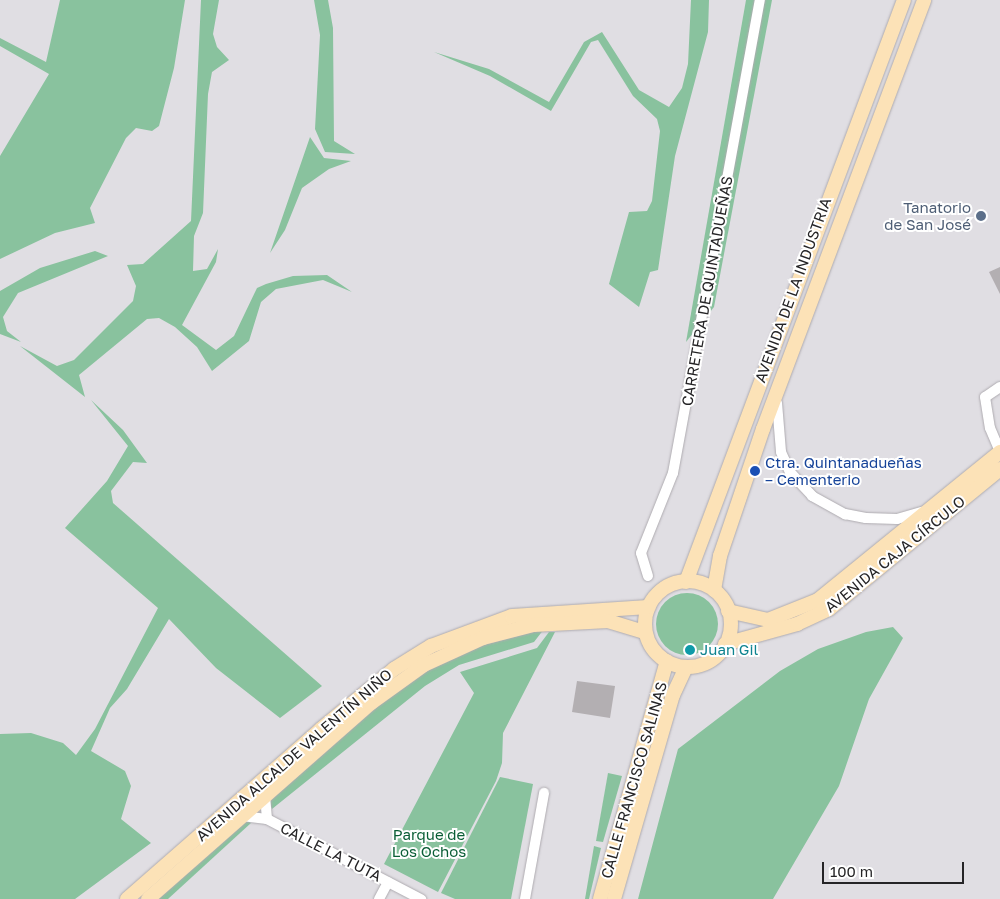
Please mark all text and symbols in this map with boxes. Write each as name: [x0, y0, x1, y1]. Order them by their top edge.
street label: CARRETERA DE QUINTADUEÑAS: [678, 175, 736, 407]
street label: AVENIDA DE LA INDUSTRIA: [751, 195, 835, 385]
place label: Tanatorio de San José: [884, 198, 971, 233]
marker: Tanatorio de San José: [975, 210, 987, 222]
place label: Ctra. Quintanadueñas – Cementerio: [765, 453, 922, 488]
marker: Ctra. Quintanadueñas – Cementerio: [749, 465, 761, 477]
street label: AVENIDA CAJA CÍRCULO: [821, 492, 969, 616]
place label: Juan Gil: [700, 641, 758, 659]
marker: Juan Gil: [684, 644, 696, 656]
street label: AVENIDA ALCALDE VALENTÍN NIÑO: [192, 665, 396, 845]
street label: CALLE FRANCISCO SALINAS: [597, 680, 671, 880]
street label: CALLE LA TUTA: [277, 819, 385, 885]
park label: Parque de Los Ochos: [392, 825, 466, 860]
scale bar: [825, 852, 968, 884]
text: 100 m: [830, 862, 873, 880]

